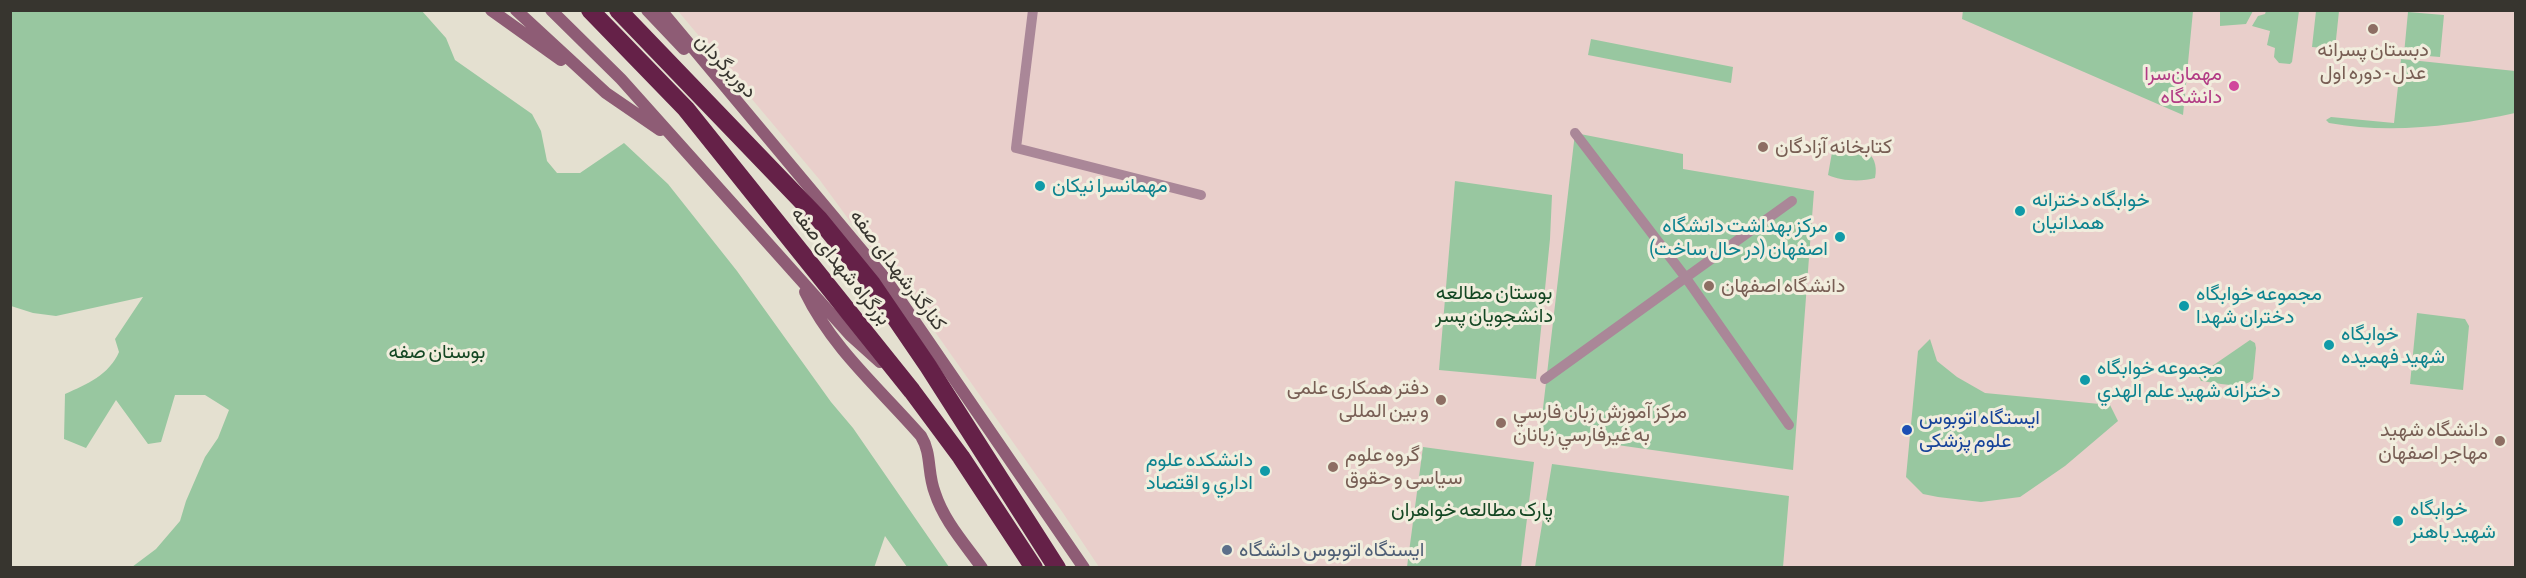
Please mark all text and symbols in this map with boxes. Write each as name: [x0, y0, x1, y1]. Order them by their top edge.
marker: دبستان پسرانه عدل - دوره اول: [2366, 22, 2380, 36]
street label: دوربرگردان: [690, 29, 762, 103]
place label: دبستان پسرانه عدل - دوره اول: [2317, 38, 2429, 85]
place label: مهمان‌سرا دانشگاه: [2144, 62, 2222, 109]
marker: مهمان‌سرا دانشگاه: [2227, 79, 2241, 93]
place label: کتابخانه آزادگان: [1775, 135, 1892, 159]
marker: کتابخانه آزادگان: [1756, 140, 1770, 154]
place label: مهمانسرا نیکان: [1052, 174, 1168, 198]
marker: مهمانسرا نیکان: [1033, 179, 1047, 193]
place label: خوابگاه دخترانه همدانیان: [2032, 188, 2150, 235]
street label: بزرگراه شهدای صفه: [786, 202, 896, 330]
marker: خوابگاه دخترانه همدانیان: [2013, 204, 2027, 218]
street label: کنارگذرشهدای صفه: [845, 205, 951, 335]
place label: مرکز بهداشت دانشگاه اصفهان (در حال ساخت): [1649, 214, 1828, 261]
marker: مرکز بهداشت دانشگاه اصفهان (در حال ساخت): [1833, 230, 1847, 244]
place label: دانشگاه اصفهان: [1721, 274, 1845, 298]
marker: دانشگاه اصفهان: [1702, 279, 1716, 293]
park label: بوستان مطالعه دانشجویان پسر: [1435, 281, 1553, 328]
place label: مجموعه خوابگاه دختران شهدا: [2196, 282, 2322, 329]
marker: مجموعه خوابگاه دختران شهدا: [2177, 299, 2191, 313]
place label: خوابگاه شهید فهمیده: [2341, 322, 2445, 369]
marker: خوابگاه شهید فهمیده: [2322, 338, 2336, 352]
park label: بوستان صفه: [389, 340, 485, 364]
place label: مجموعه خوابگاه دخترانه شهيد علم الهدي: [2097, 356, 2281, 403]
marker: مجموعه خوابگاه دخترانه شهيد علم الهدي: [2078, 373, 2092, 387]
place label: دفتر همکاری علمی و بین المللی: [1287, 376, 1429, 423]
marker: دفتر همکاری علمی و بین المللی: [1434, 393, 1448, 407]
place label: مرکز آموزش زبان فارسي به غيرفارسي زبانان: [1513, 400, 1687, 447]
place label: ایستگاه اتوبوس علوم پزشکی: [1919, 406, 2040, 453]
marker: مرکز آموزش زبان فارسي به غيرفارسي زبانان: [1494, 416, 1508, 430]
place label: دانشگاه شهید مهاجر اصفهان: [2378, 418, 2488, 465]
marker: ایستگاه اتوبوس علوم پزشکی: [1900, 423, 1914, 437]
marker: دانشگاه شهید مهاجر اصفهان: [2493, 434, 2507, 448]
place label: گروه علوم سیاسی و حقوق: [1345, 443, 1462, 490]
place label: دانشکده علوم اداري و اقتصاد: [1146, 448, 1253, 495]
marker: گروه علوم سیاسی و حقوق: [1326, 460, 1340, 474]
marker: دانشکده علوم اداري و اقتصاد: [1258, 464, 1272, 478]
place label: خوابگاه شهید باهنر: [2410, 497, 2496, 544]
park label: پارک مطالعه خواهران: [1391, 498, 1553, 522]
marker: خوابگاه شهید باهنر: [2391, 514, 2405, 528]
place label: ایستگاه اتوبوس دانشگاه: [1239, 538, 1424, 562]
marker: ایستگاه اتوبوس دانشگاه: [1220, 543, 1234, 557]

